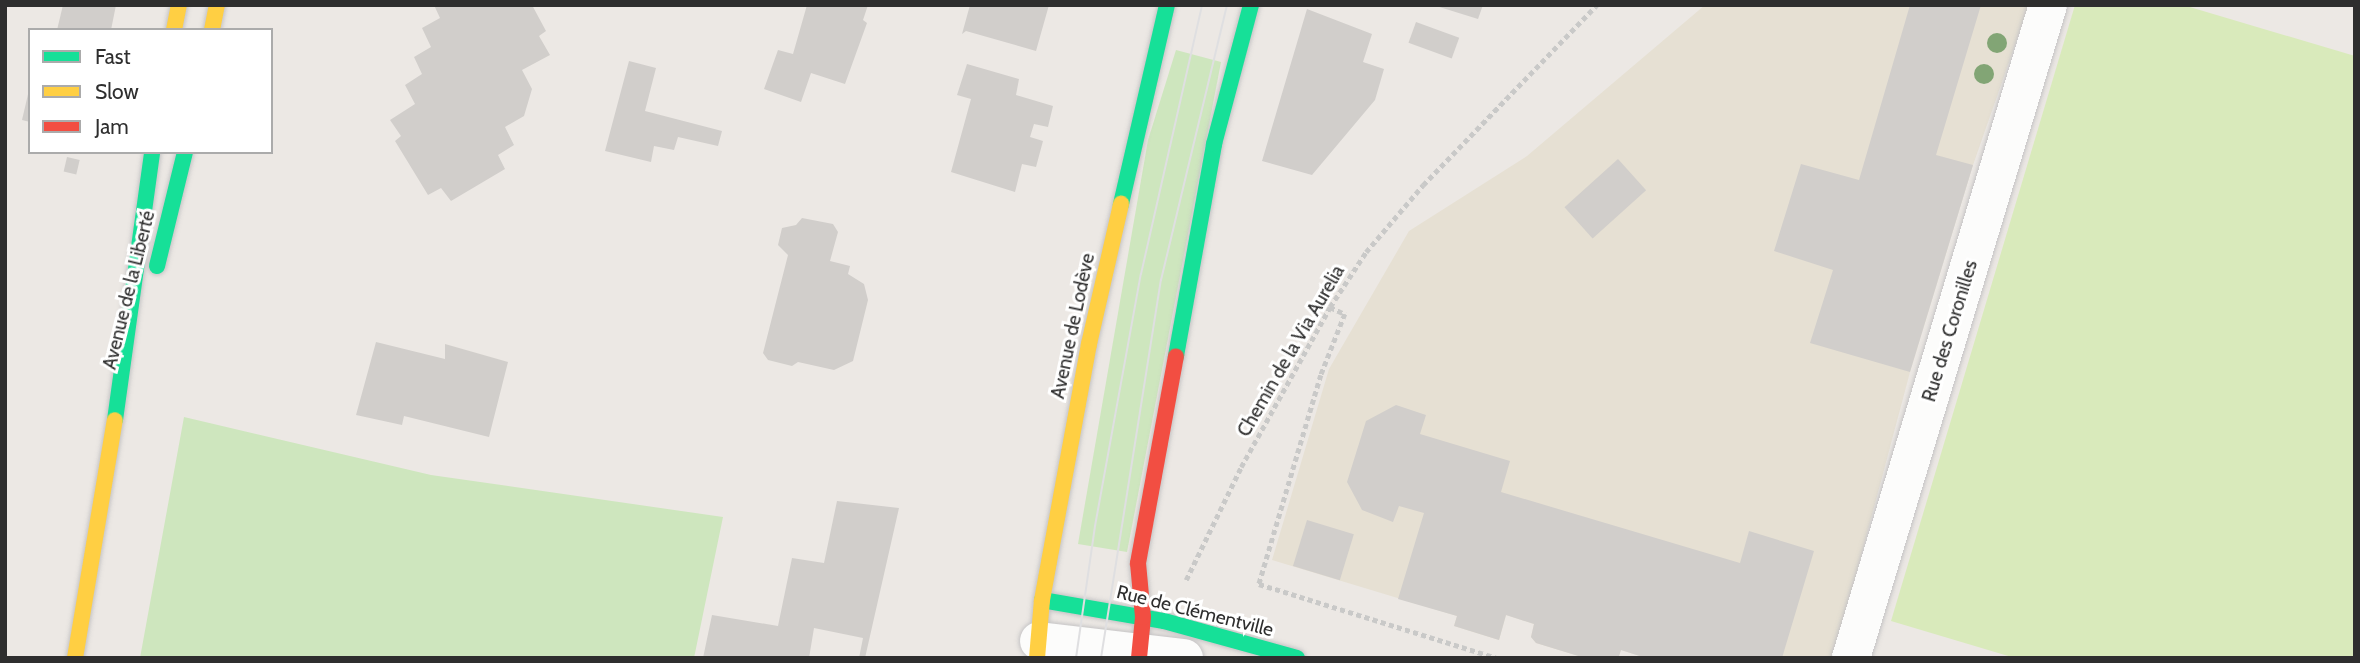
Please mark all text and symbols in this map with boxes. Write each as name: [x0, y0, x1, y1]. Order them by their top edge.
legend: [28, 28, 273, 154]
text: Fast: [95, 44, 131, 69]
text: Slow: [95, 79, 139, 104]
text: Jam: [95, 114, 129, 139]
street label: Avenue de la Liberté: [98, 208, 160, 372]
street label: Avenue de Lodève: [1046, 251, 1100, 401]
street label: Rue des Coronilles: [1918, 257, 1982, 405]
street label: Chemin de la Via Aurelia: [1233, 261, 1349, 441]
street label: Rue de Clémentville: [1114, 580, 1276, 642]

